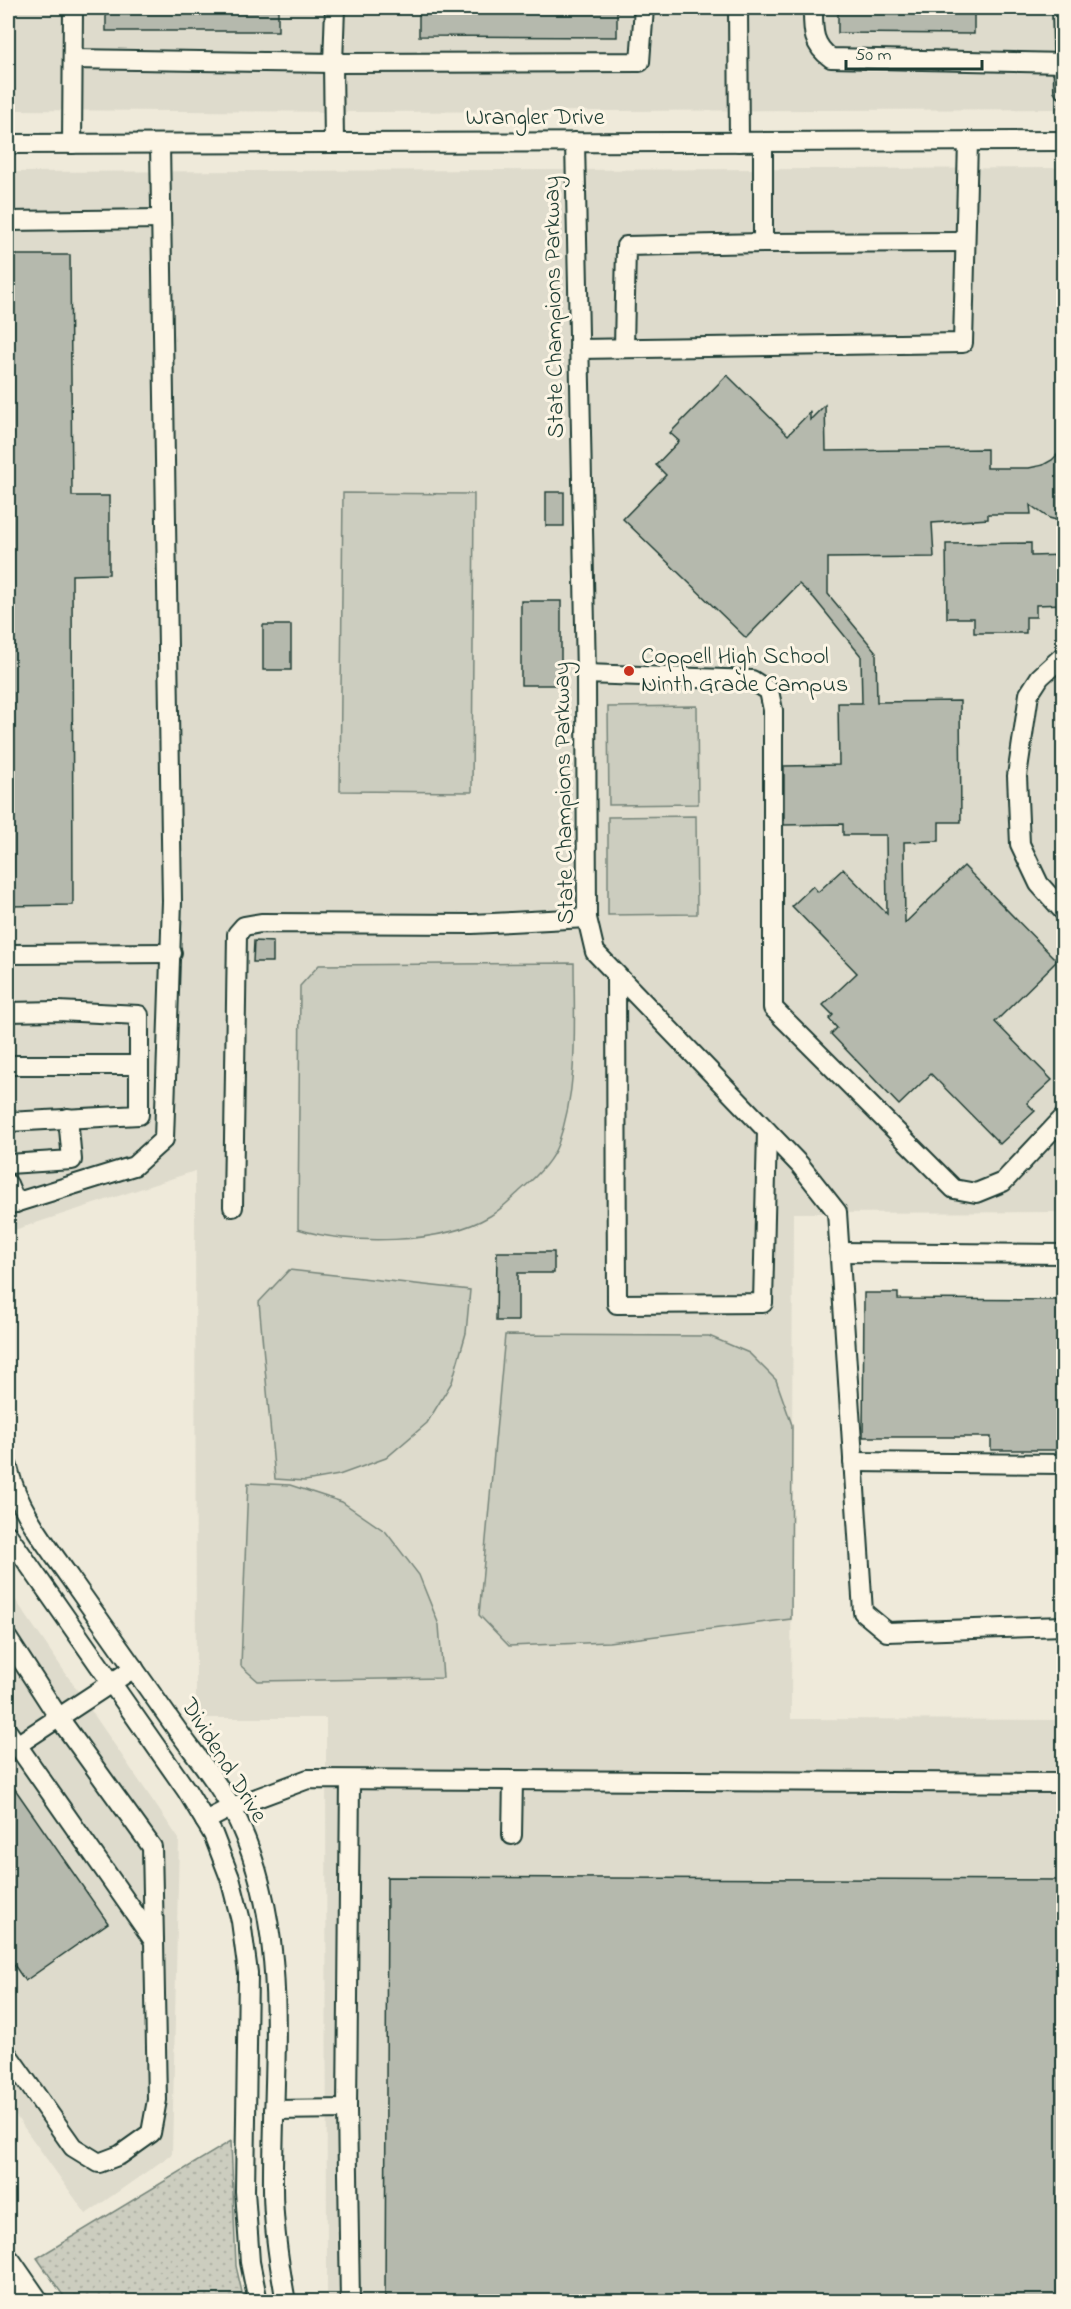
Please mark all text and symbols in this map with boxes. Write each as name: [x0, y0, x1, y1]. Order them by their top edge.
scale bar: [846, 33, 982, 71]
text: 50 m: [855, 43, 892, 69]
street label: Wrangler Drive: [465, 101, 605, 136]
street label: State Champions Parkway: [535, 175, 576, 439]
place label: Coppell High School Ninth Grade Campus: [641, 640, 848, 703]
street label: State Champions Parkway: [545, 661, 586, 925]
marker: Coppell High School Ninth Grade Campus: [622, 664, 636, 678]
street label: Dividend Drive: [170, 1691, 275, 1830]

